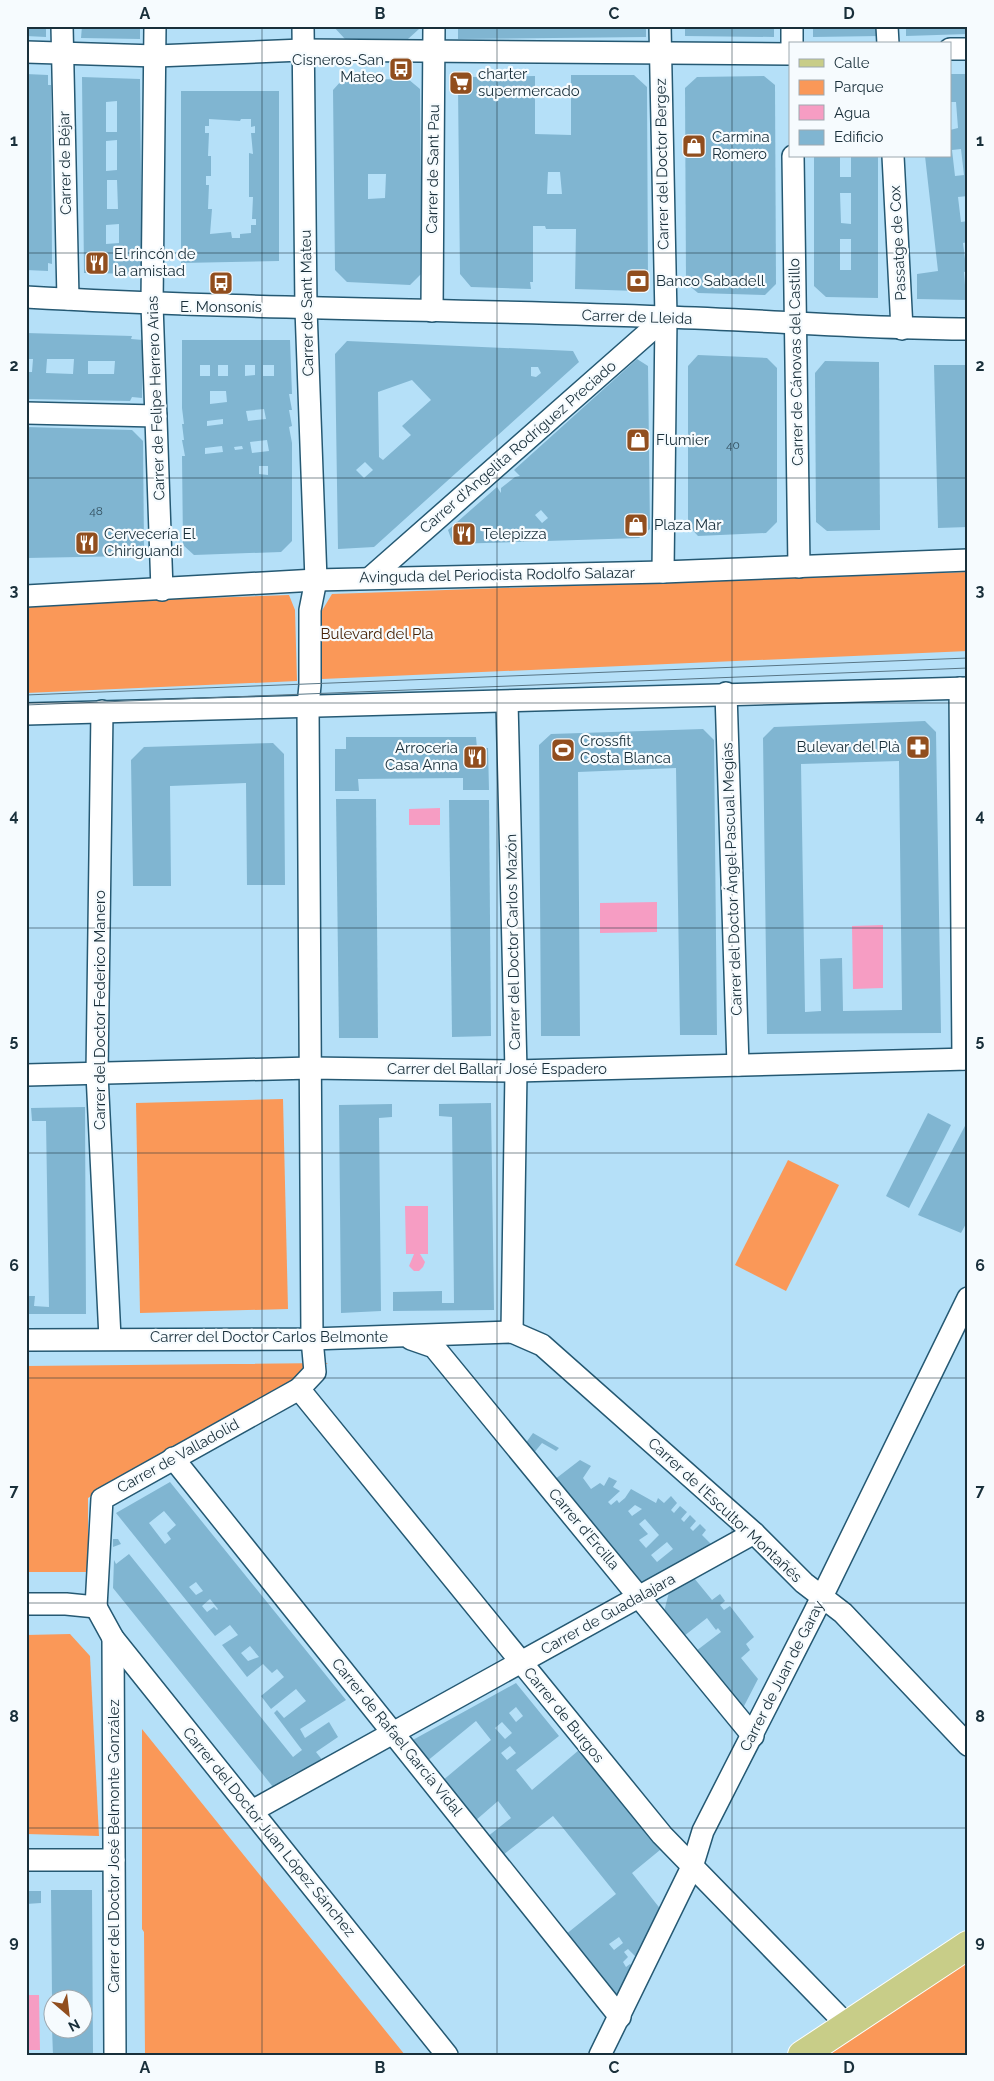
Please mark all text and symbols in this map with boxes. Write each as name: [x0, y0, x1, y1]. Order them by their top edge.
text: A: [140, 4, 151, 23]
text: B: [375, 4, 386, 23]
text: C: [609, 4, 620, 23]
text: D: [843, 4, 855, 23]
legend: [789, 42, 952, 158]
place label: Cisneros-San Mateo: [292, 51, 384, 86]
text: Calle: [834, 54, 870, 72]
bus stop icon: Cisneros-San Mateo: [388, 56, 414, 82]
place label: charter supermercado: [478, 65, 580, 100]
supermarket icon: charter supermercado: [448, 70, 474, 96]
street label: Carrer del Doctor Bergez: [652, 78, 672, 250]
text: Parque: [834, 78, 884, 96]
street label: Carrer de Sant Pau: [423, 104, 443, 234]
text: Agua: [834, 104, 870, 122]
street label: Carrer de Béjar: [55, 110, 75, 215]
place label: Carmina Romero: [712, 128, 770, 163]
text: Edificio: [834, 128, 884, 146]
text: 1: [10, 131, 18, 150]
text: 1: [976, 131, 984, 150]
shop icon: Carmina Romero: [681, 133, 707, 159]
street label: Passatge de Cox: [886, 185, 910, 301]
street label: Carrer de Sant Mateu: [297, 229, 317, 377]
place label: El rincón de la amistad: [114, 245, 196, 280]
restaurant icon: El rincón de la amistad: [84, 250, 110, 276]
street label: Carrer de Cánovas del Castillo: [785, 258, 807, 466]
bank icon: Banco Sabadell: [625, 268, 651, 294]
bus stop icon: E. Monsonís: [208, 270, 234, 296]
place label: Banco Sabadell: [656, 272, 766, 290]
street label: Carrer de Felipe Herrero Arias: [143, 295, 169, 501]
place label: E. Monsonís: [180, 298, 262, 316]
street label: Carrer de Lleida: [581, 306, 693, 328]
text: 2: [9, 356, 19, 375]
text: 2: [975, 356, 985, 375]
street label: Carrer d'Angelita Rodríguez Preciado: [416, 357, 620, 537]
shop icon: Flumier: [625, 427, 651, 453]
place label: Flumier: [656, 431, 710, 449]
house number: 40: [726, 438, 740, 452]
house number: 48: [89, 504, 103, 518]
shop icon: Plaza Mar: [623, 512, 649, 538]
place label: Plaza Mar: [654, 516, 722, 534]
restaurant icon: Telepizza: [451, 521, 477, 547]
place label: Cervecería El Chiriguandi: [104, 525, 197, 560]
place label: Telepizza: [482, 525, 547, 543]
restaurant icon: Cervecería El Chiriguandi: [74, 530, 100, 556]
street label: Avinguda del Periodista Rodolfo Salazar: [359, 564, 636, 586]
text: 3: [10, 581, 19, 600]
text: 3: [976, 581, 985, 600]
park label: Bulevard del Pla: [321, 625, 433, 643]
place label: Crossfit Costa Blanca: [580, 732, 671, 767]
pharmacy icon: Bulevar del Plà: [905, 734, 931, 760]
sports icon: Crossfit Costa Blanca: [550, 737, 576, 763]
place label: Bulevar del Plà: [797, 738, 900, 756]
place label: Arroceria Casa Anna: [385, 739, 458, 774]
street label: Carrer del Doctor Ángel Pascual Megías: [718, 742, 746, 1016]
restaurant icon: Arroceria Casa Anna: [462, 744, 488, 770]
text: 4: [9, 806, 19, 825]
text: 4: [975, 806, 985, 825]
street label: Carrer del Doctor Carlos Mazón: [502, 834, 524, 1050]
street label: Carrer del Doctor Federico Manero: [91, 890, 109, 1130]
text: 5: [10, 1031, 19, 1050]
text: 5: [976, 1031, 985, 1050]
street label: Carrer del Ballarí José Espadero: [387, 1060, 607, 1078]
text: 6: [9, 1256, 19, 1275]
text: 6: [975, 1256, 985, 1275]
street label: Carrer del Doctor Carlos Belmonte: [150, 1328, 388, 1346]
street label: Carrer de Valladolid: [114, 1415, 242, 1497]
street label: Carrer de l'Escultor Montañés: [644, 1434, 806, 1586]
text: 7: [10, 1481, 19, 1500]
text: 7: [976, 1481, 985, 1500]
street label: Carrer d'Ercilla: [545, 1485, 623, 1573]
street label: Carrer de Guadalajara: [538, 1570, 678, 1658]
street label: Carrer de Juan de Garay: [736, 1598, 828, 1754]
street label: Carrer de Rafael García Vidal: [328, 1655, 467, 1820]
street label: Carrer de Burgos: [520, 1664, 608, 1766]
street label: Carrer del Doctor José Belmonte González: [105, 1699, 123, 1993]
text: 8: [9, 1707, 19, 1726]
text: 8: [975, 1707, 985, 1726]
street label: Carrer del Doctor Juan López Sánchez: [179, 1724, 359, 1940]
text: 9: [9, 1932, 19, 1951]
text: 9: [975, 1932, 985, 1951]
north arrow: [42, 1988, 92, 2038]
text: N: [66, 2016, 83, 2035]
text: A: [140, 2058, 151, 2077]
text: B: [375, 2058, 386, 2077]
text: C: [609, 2058, 620, 2077]
text: D: [843, 2058, 855, 2077]

